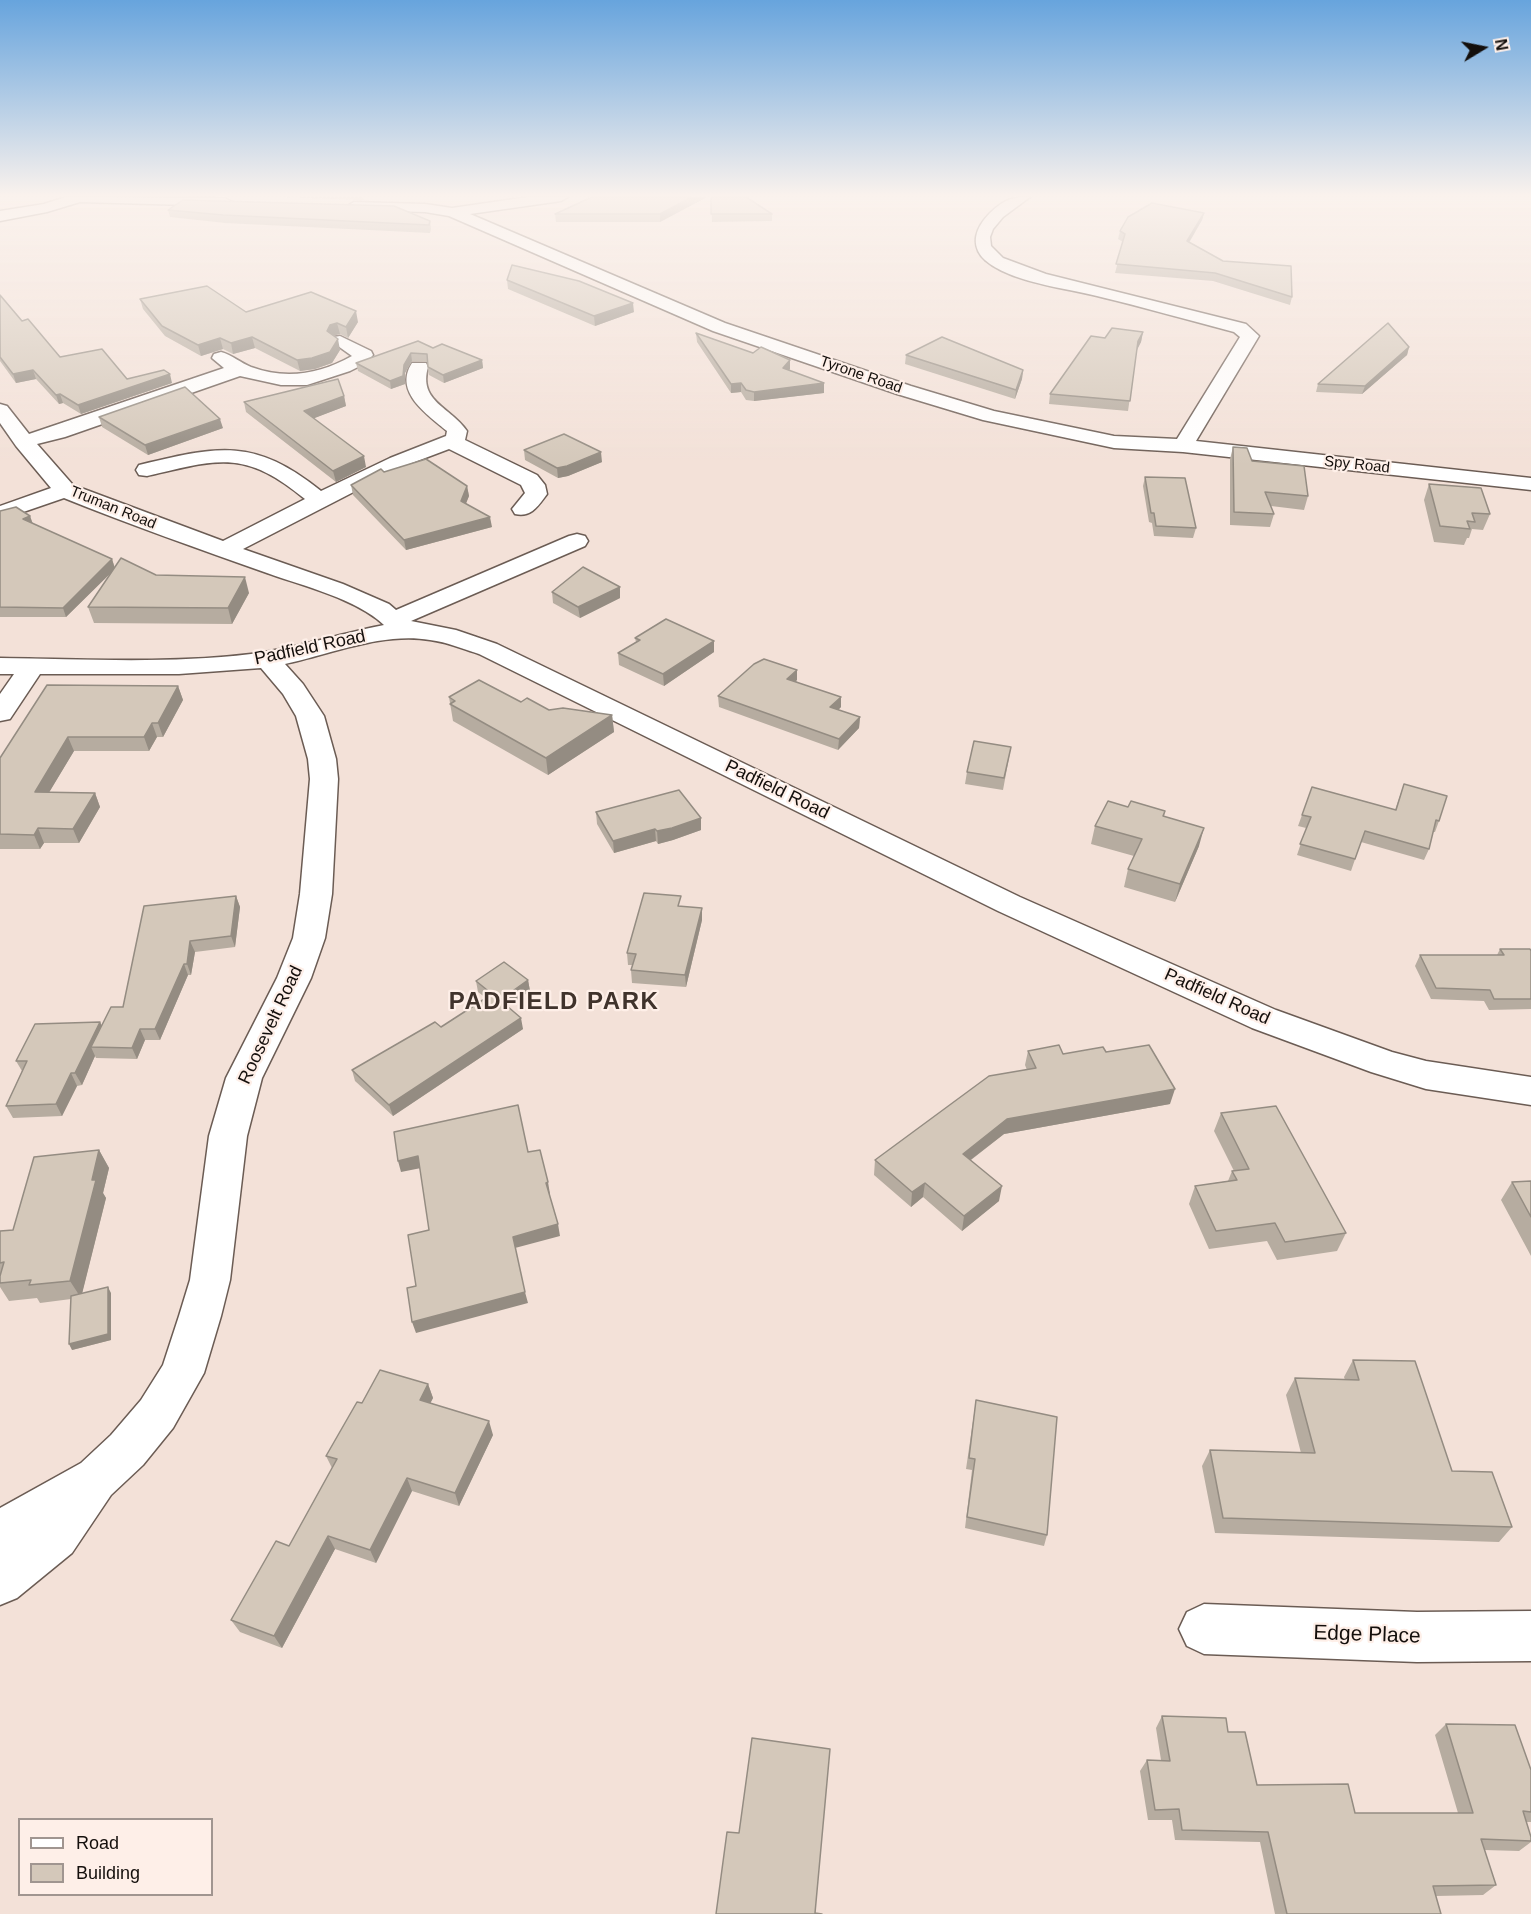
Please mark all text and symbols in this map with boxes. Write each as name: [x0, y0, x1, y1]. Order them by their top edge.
north arrow: [1453, 18, 1513, 78]
text: N: [1492, 38, 1511, 52]
street label: Tyrone Road: [817, 353, 905, 397]
street label: Spy Road: [1323, 453, 1391, 477]
street label: Truman Road: [67, 483, 159, 533]
street label: Padfield Road: [252, 626, 368, 670]
street label: Padfield Road: [721, 756, 833, 824]
street label: Roosevelt Road: [234, 962, 308, 1088]
street label: Padfield Road: [1161, 964, 1273, 1030]
district label: PADFIELD PARK: [449, 988, 659, 1016]
street label: Edge Place: [1313, 1621, 1421, 1649]
legend: [18, 1818, 213, 1896]
text: Road: [76, 1833, 119, 1853]
text: Building: [76, 1863, 140, 1883]

